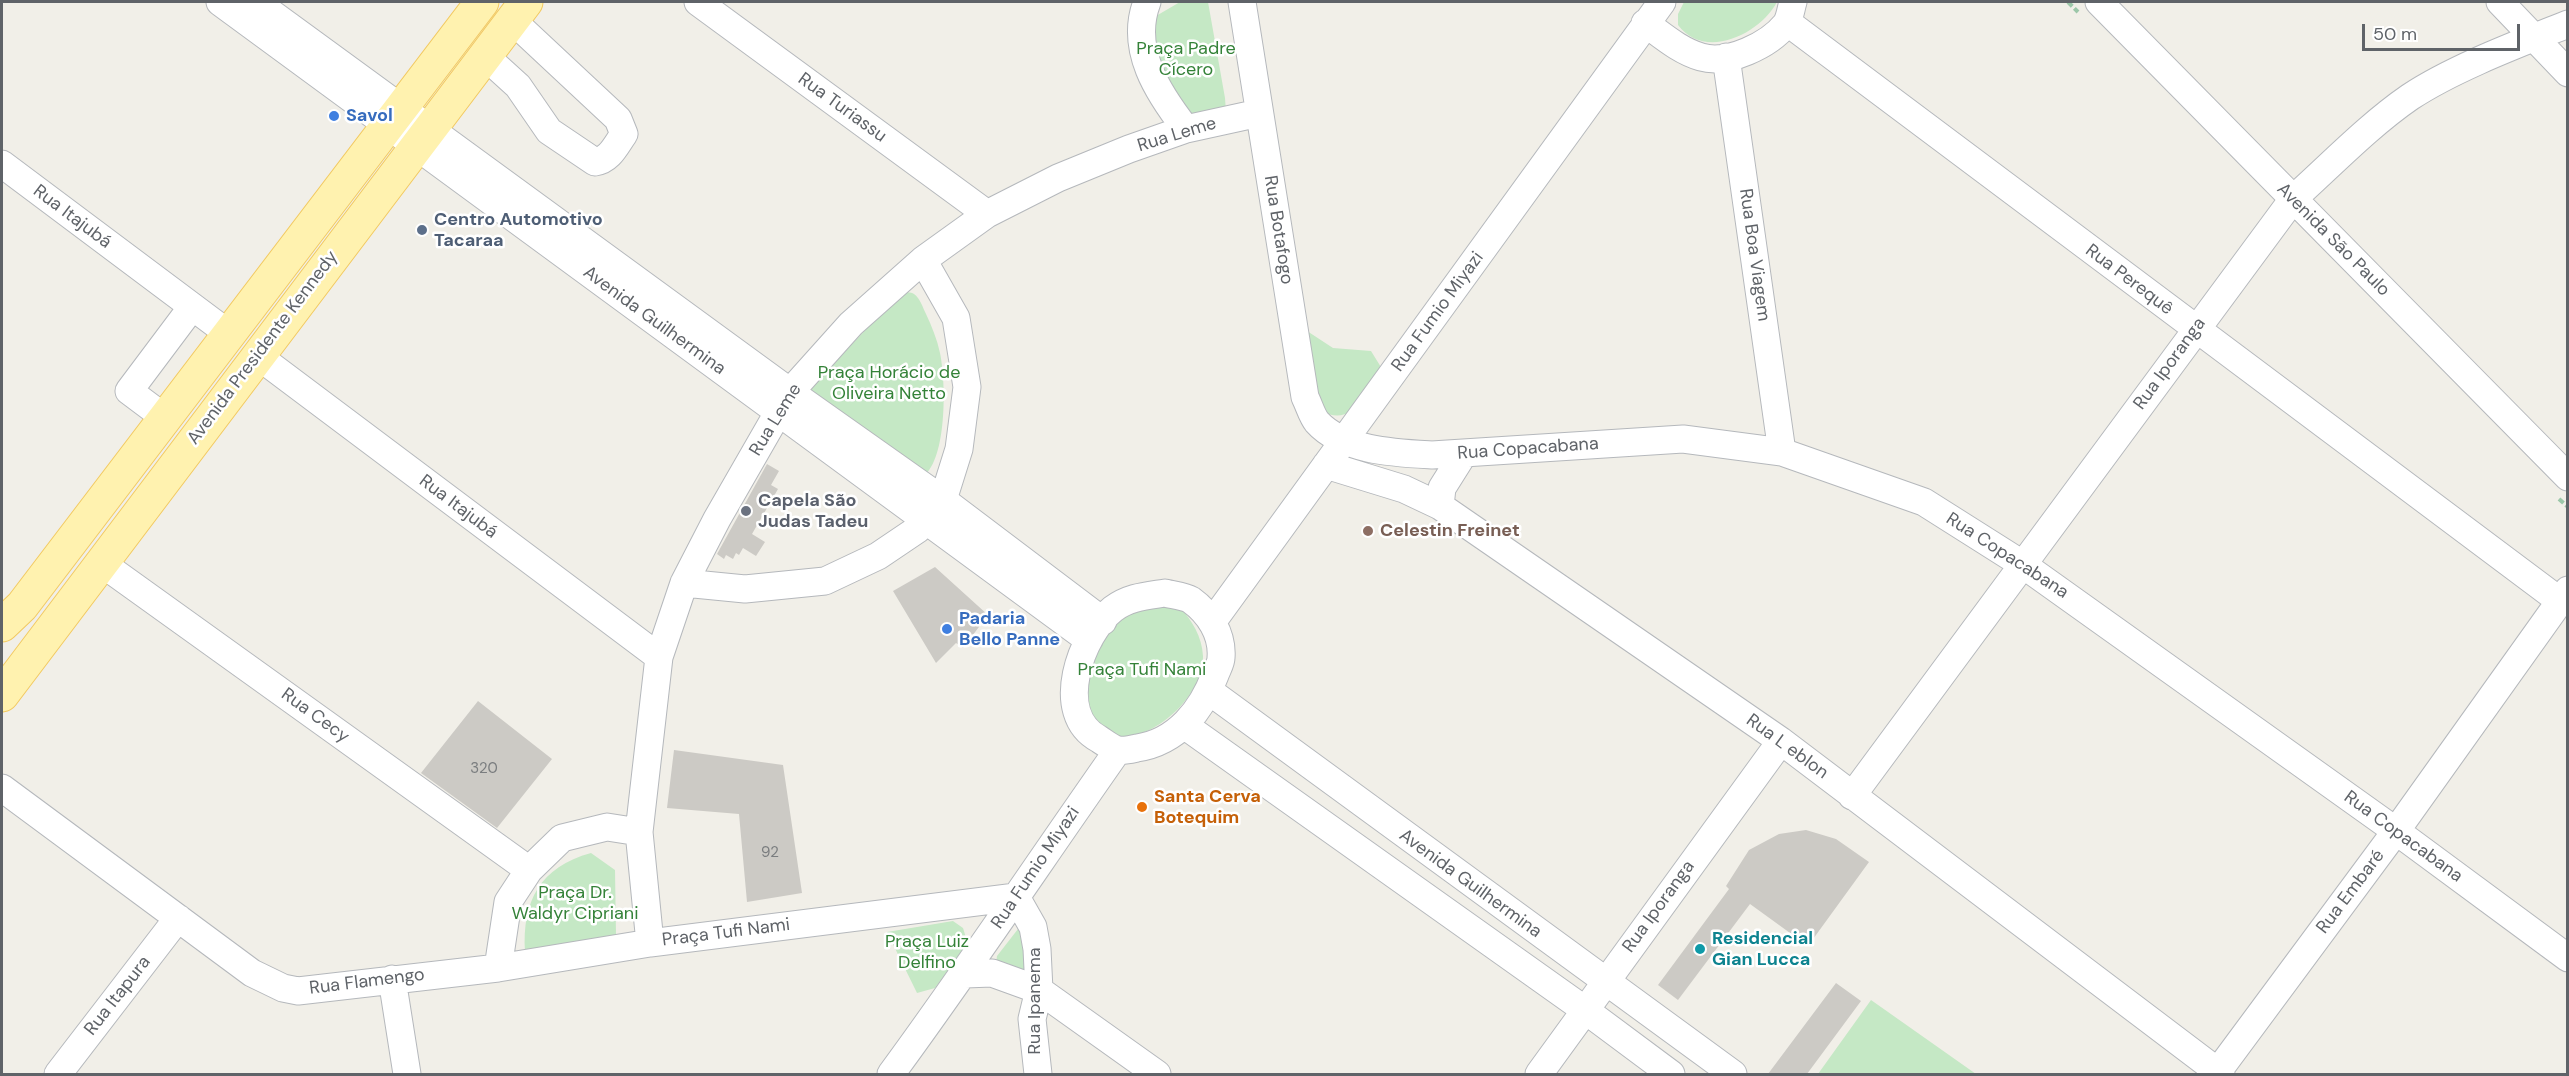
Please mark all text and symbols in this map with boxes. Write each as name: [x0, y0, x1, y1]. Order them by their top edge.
scale bar: [2365, 12, 2522, 50]
text: 50 m: [2373, 22, 2417, 46]
park label: Praça Padre Cícero: [1136, 38, 1236, 80]
street label: Rua Turiassu: [793, 69, 891, 147]
place label: Savol: [346, 105, 393, 127]
marker: Savol: [327, 109, 341, 123]
street label: Rua Leme: [1135, 113, 1219, 157]
street label: Rua Botafogo: [1259, 174, 1297, 286]
street label: Avenida São Paulo: [2272, 179, 2394, 301]
street label: Rua Itajubá: [29, 181, 115, 253]
street label: Rua Boa Viagem: [1734, 187, 1774, 323]
place label: Centro Automotivo Tacaraa: [434, 209, 603, 252]
marker: Centro Automotivo Tacaraa: [415, 223, 429, 237]
street label: Rua Perequê: [2081, 240, 2177, 320]
street label: Avenida Presidente Kennedy: [183, 247, 343, 449]
street label: Rua Fumio Miyazi: [1387, 248, 1489, 376]
street label: Avenida Guilhermina: [579, 262, 729, 380]
street label: Rua Iporanga: [2129, 314, 2211, 414]
park label: Praça Horácio de Oliveira Netto: [818, 362, 960, 404]
street label: Rua Leme: [745, 380, 807, 460]
street label: Rua Copacabana: [1457, 433, 1599, 465]
street label: Rua Itajubá: [415, 471, 501, 543]
place label: Capela São Judas Tadeu: [758, 490, 868, 532]
marker: Capela São Judas Tadeu: [739, 504, 753, 518]
street label: Rua Copacabana: [1942, 508, 2072, 604]
place label: Celestin Freinet: [1380, 520, 1520, 542]
marker: Celestin Freinet: [1361, 524, 1375, 538]
place label: Padaria Bello Panne: [959, 608, 1060, 650]
marker: Padaria Bello Panne: [940, 622, 954, 636]
park label: Praça Tufi Nami: [1078, 659, 1206, 681]
street label: Rua Cecy: [277, 684, 353, 748]
street label: Rua L eblon: [1742, 710, 1832, 784]
house number: 320: [470, 760, 498, 778]
place label: Santa Cerva Botequim: [1154, 786, 1261, 828]
street label: Rua Copacabana: [2339, 787, 2467, 887]
marker: Santa Cerva Botequim: [1135, 800, 1149, 814]
street label: Rua Fumio Miyazi: [987, 803, 1085, 933]
street label: Avenida Guilhermina: [1395, 825, 1545, 943]
house number: 92: [761, 844, 779, 862]
street label: Rua Embaré: [2312, 846, 2390, 938]
street label: Rua Iporanga: [1618, 857, 1700, 957]
park label: Praça Dr. Waldyr Cipriani: [511, 882, 639, 924]
street label: Praça Tufi Nami: [661, 914, 791, 952]
place label: Residencial Gian Lucca: [1712, 928, 1813, 970]
park label: Praça Luiz Delfino: [885, 931, 969, 974]
marker: Residencial Gian Lucca: [1693, 942, 1707, 956]
street label: Rua Ipanema: [1024, 947, 1046, 1055]
street label: Rua Itapura: [80, 952, 156, 1040]
street label: Rua Flamengo: [308, 964, 426, 1000]

